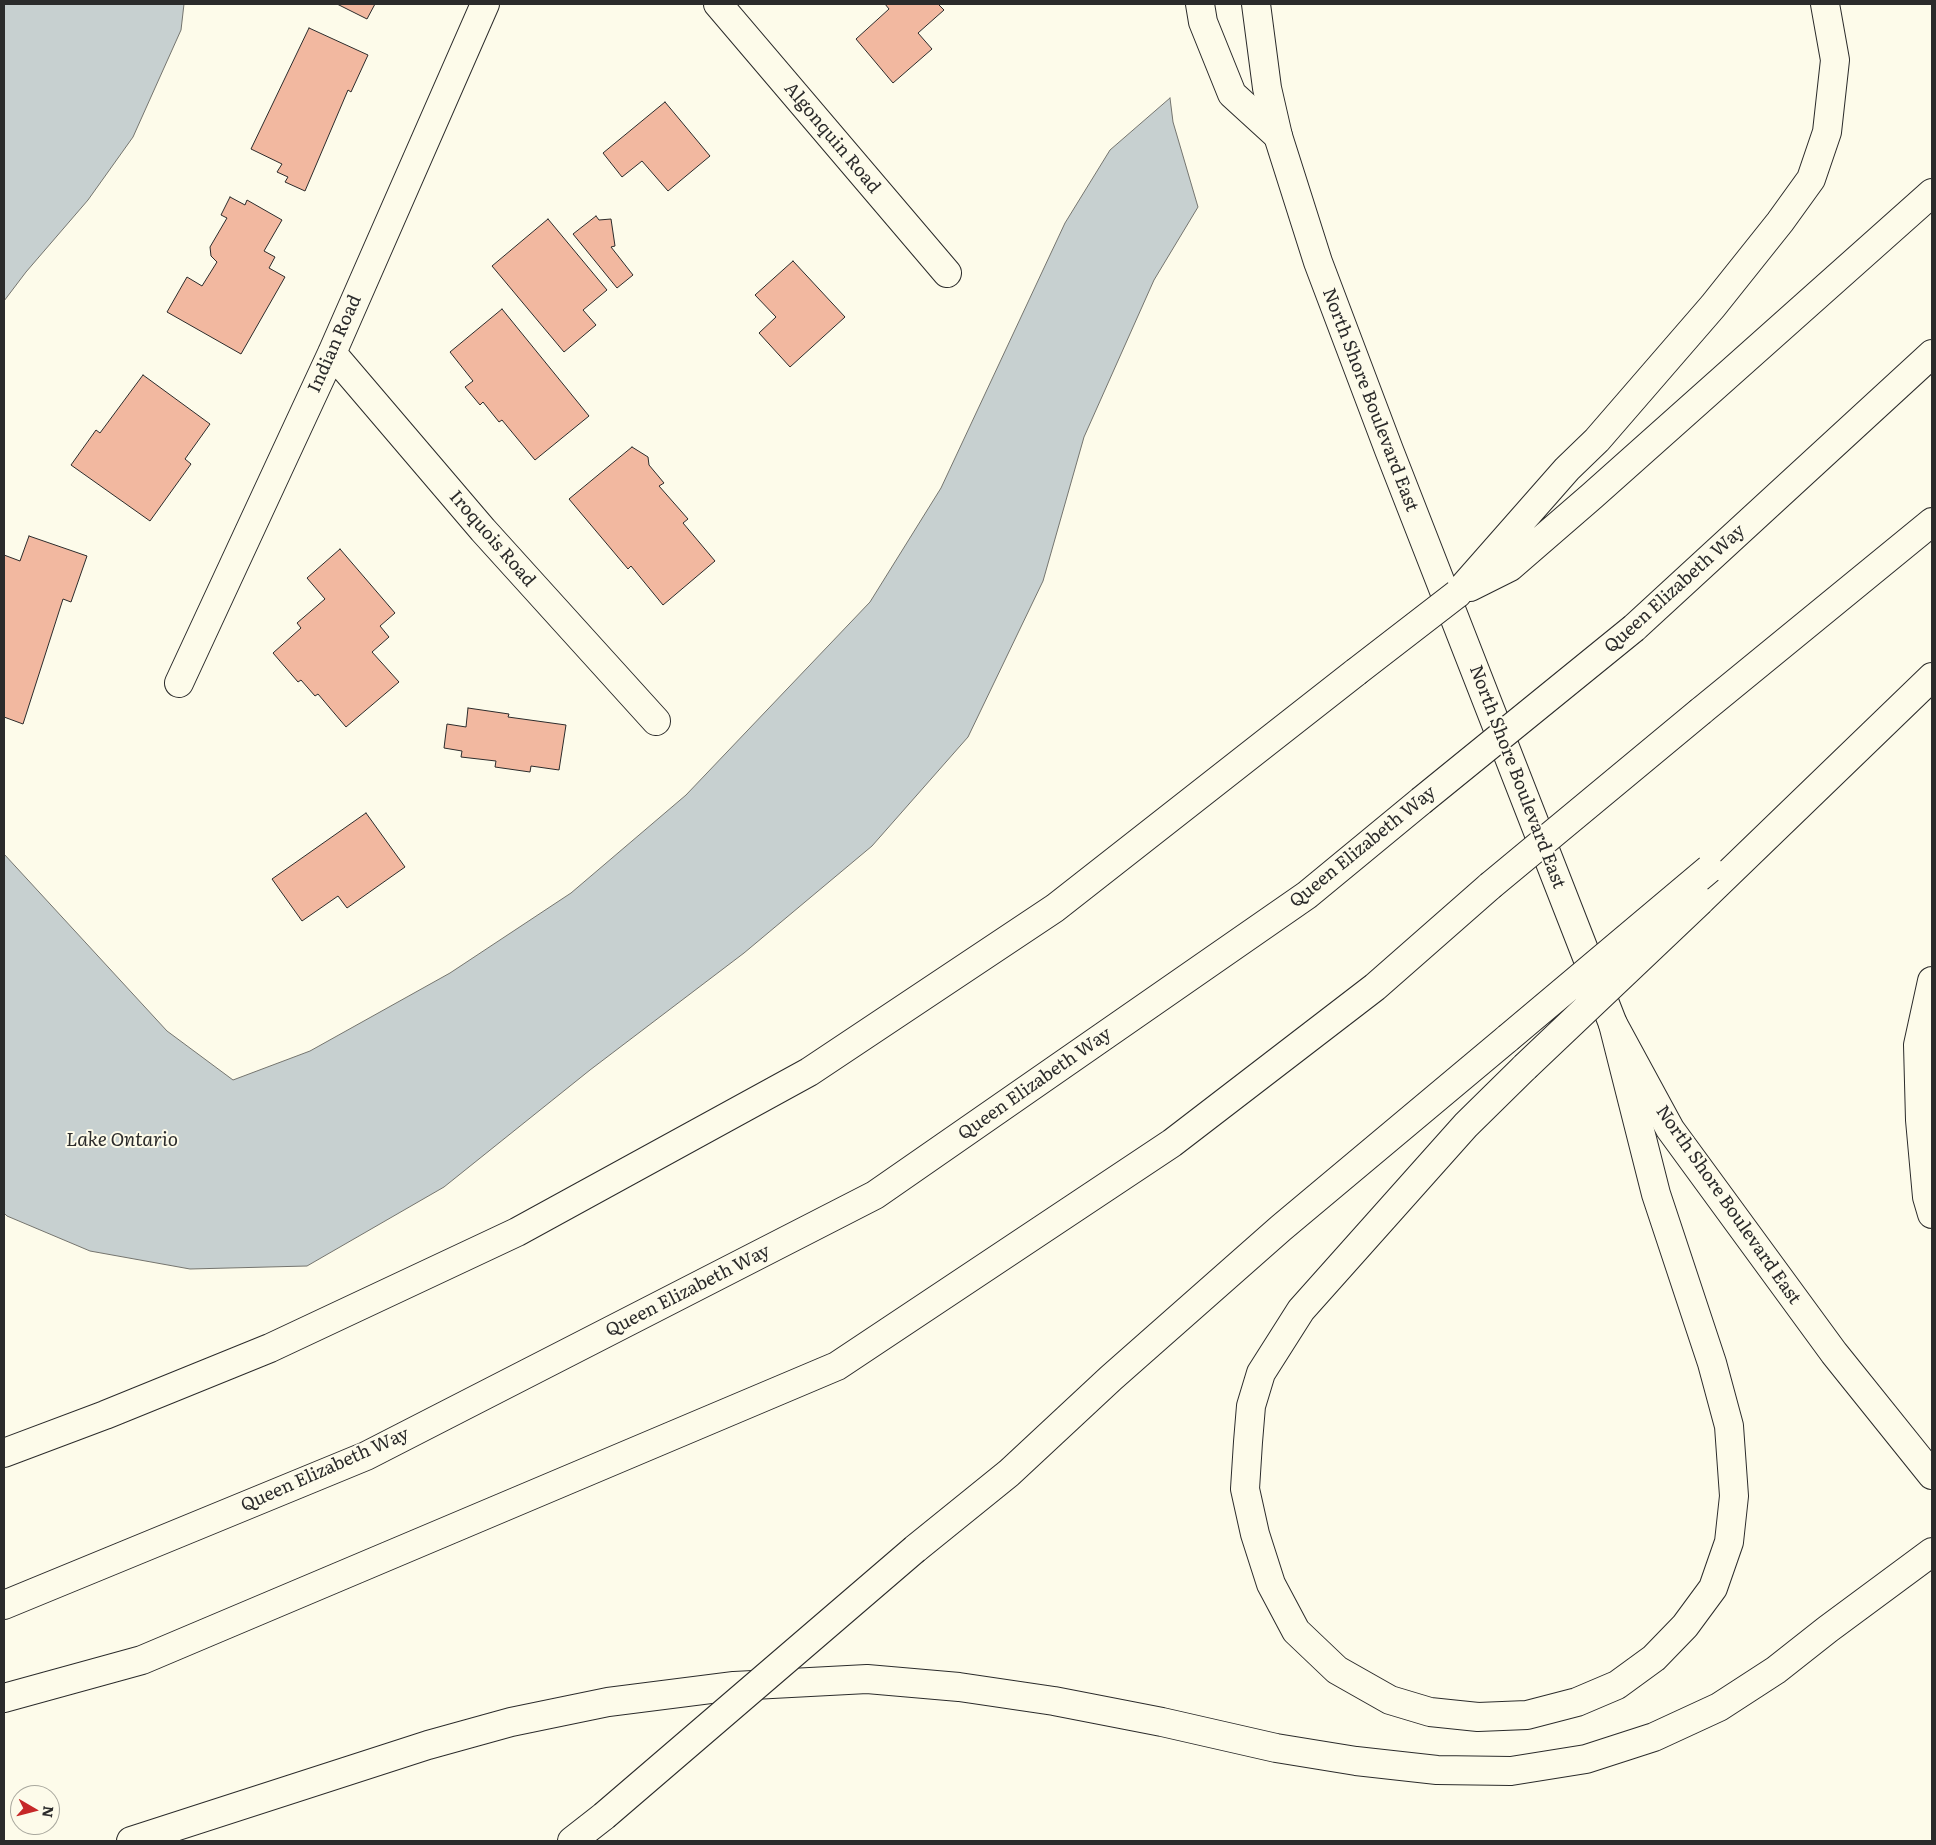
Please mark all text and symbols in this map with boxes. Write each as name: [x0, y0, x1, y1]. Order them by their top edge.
street label: Algonquin Road: [779, 78, 885, 198]
street label: North Shore Boulevard East: [1317, 285, 1423, 515]
street label: Indian Road: [304, 292, 366, 396]
street label: Iroquois Road: [444, 487, 540, 591]
street label: Queen Elizabeth Way: [1600, 520, 1750, 658]
street label: North Shore Boulevard East: [1464, 662, 1570, 892]
street label: Queen Elizabeth Way: [1286, 781, 1440, 913]
street label: Queen Elizabeth Way: [954, 1023, 1116, 1145]
street label: North Shore Boulevard East: [1651, 1101, 1805, 1309]
water label: Lake Ontario: [66, 1129, 178, 1151]
street label: Queen Elizabeth Way: [602, 1240, 774, 1342]
street label: Queen Elizabeth Way: [238, 1423, 412, 1517]
north arrow: [10, 1785, 60, 1835]
text: N: [38, 1805, 60, 1819]

